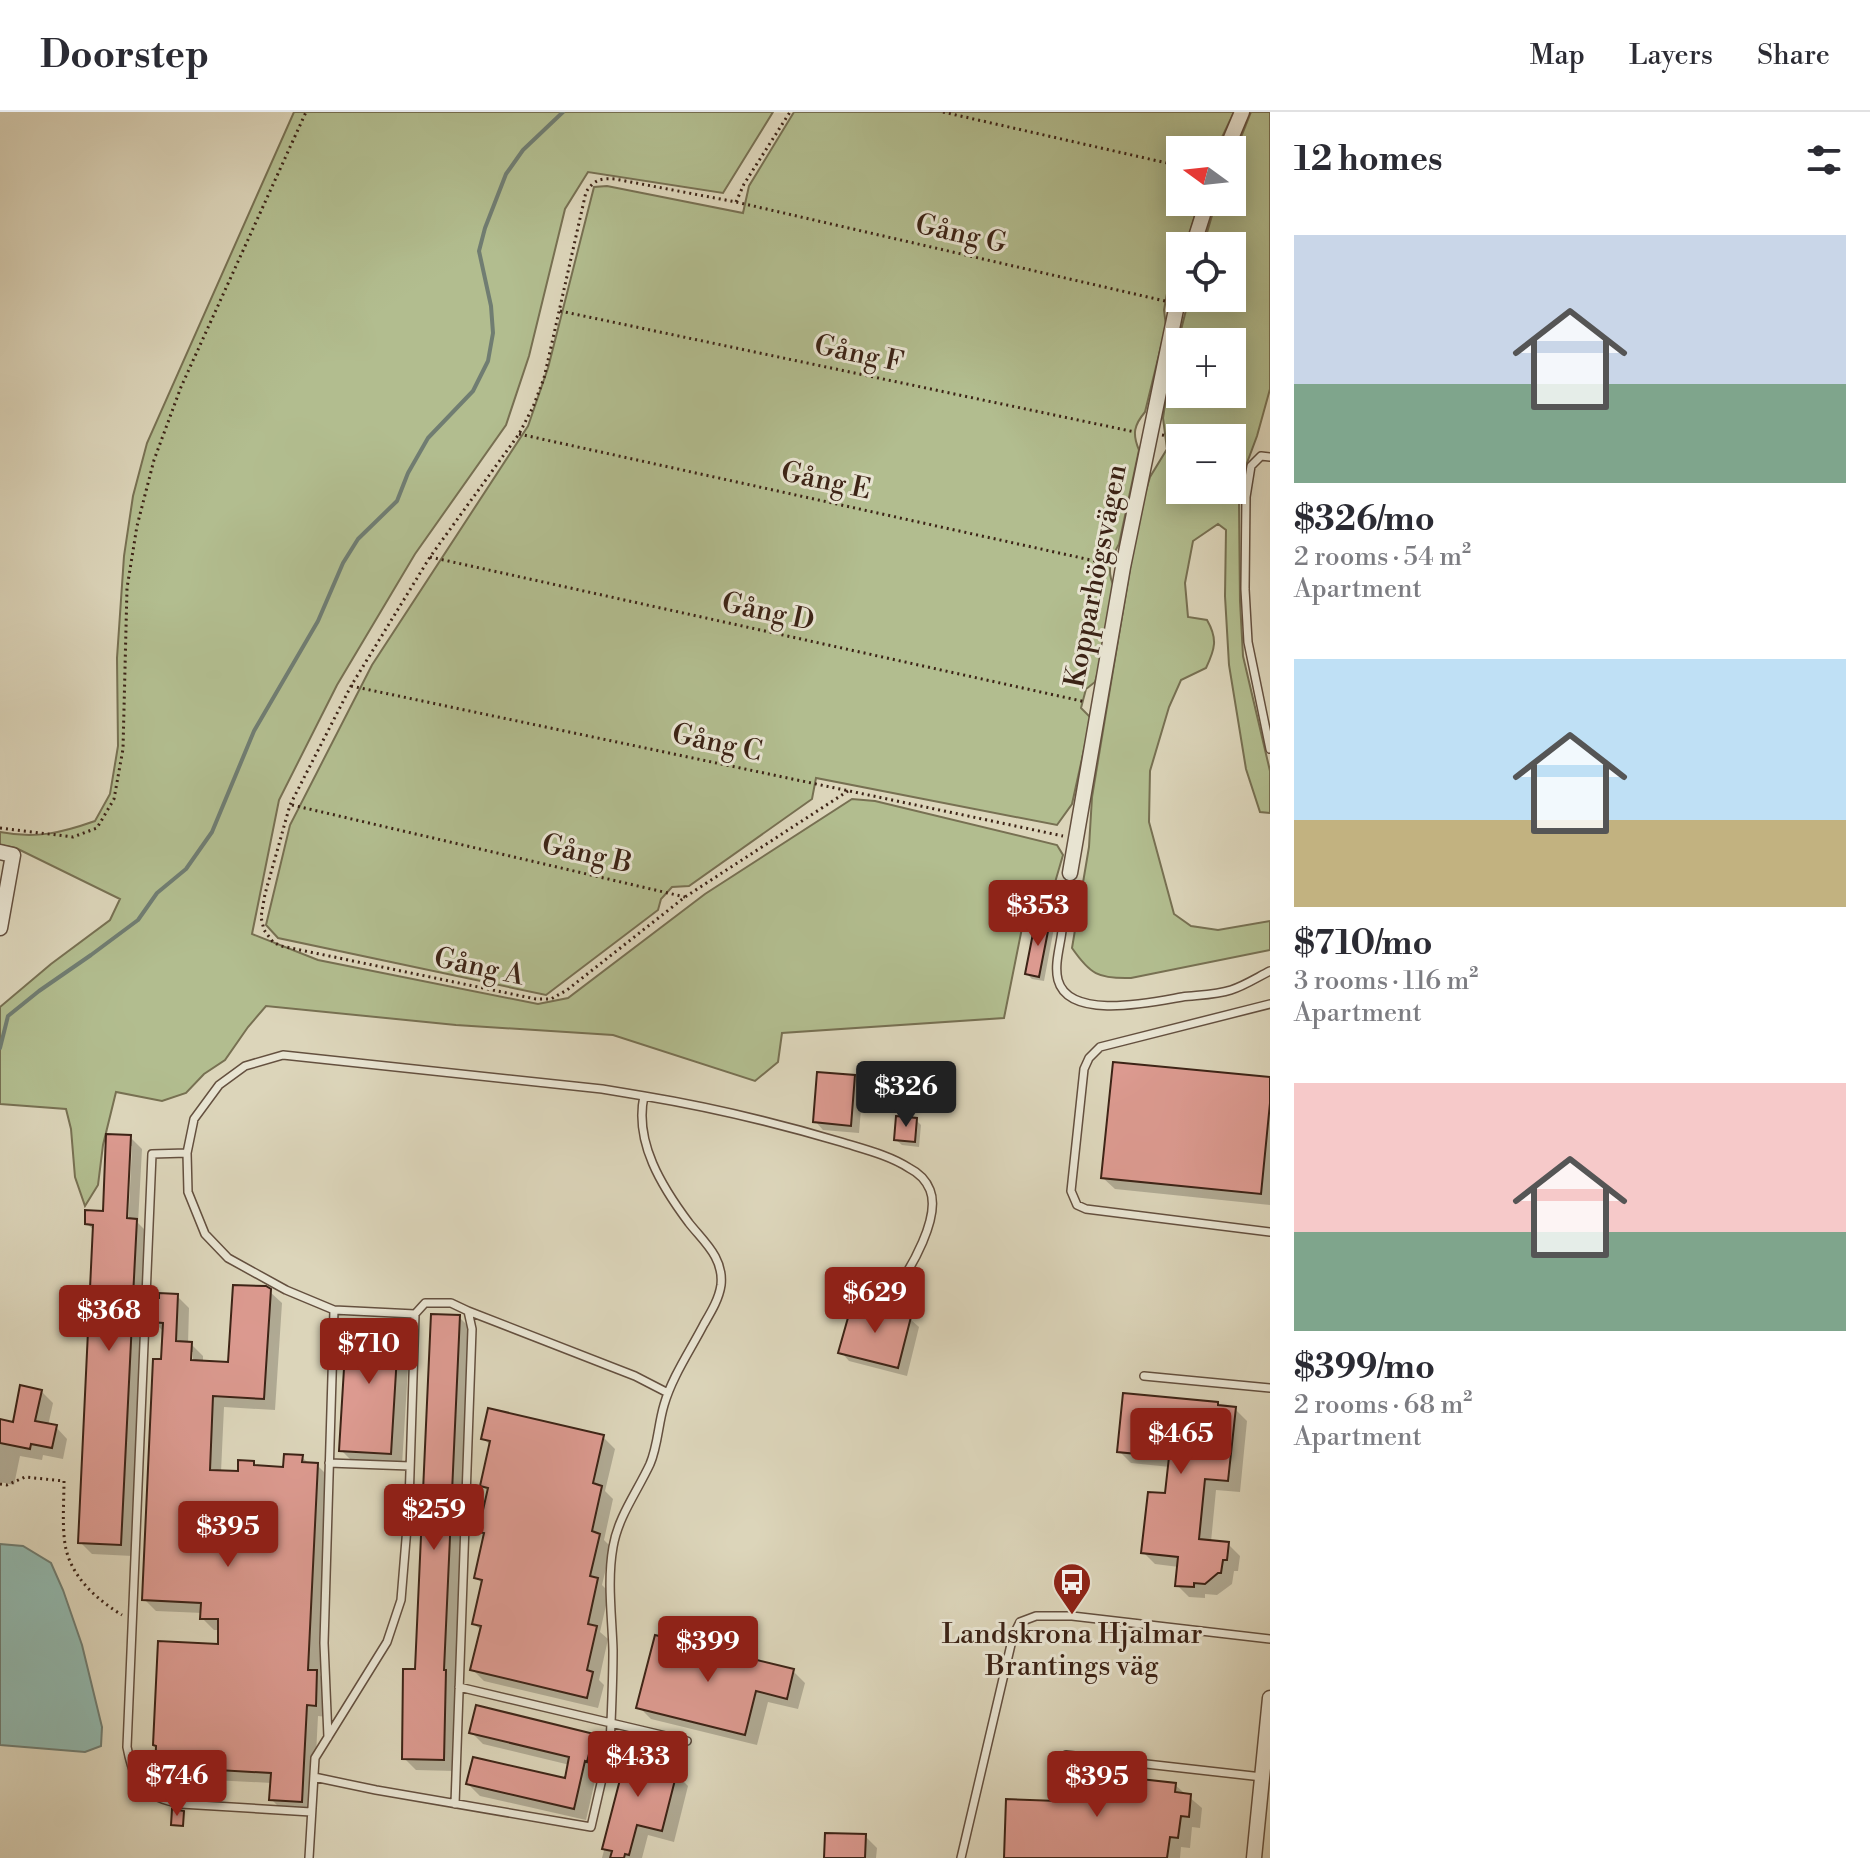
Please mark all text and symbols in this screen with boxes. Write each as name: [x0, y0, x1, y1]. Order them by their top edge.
text: Doorstep: [40, 32, 209, 79]
text: Map: [1530, 38, 1585, 73]
text: Layers: [1629, 38, 1713, 73]
text: Share: [1757, 38, 1830, 73]
north arrow: [1166, 136, 1246, 216]
map controls: [1166, 136, 1246, 504]
icon: filters: [1802, 138, 1846, 182]
text: 12 homes: [1294, 139, 1443, 181]
street label: Gång G: [912, 207, 1010, 262]
button: locate: [1166, 232, 1246, 312]
icon: home: [1498, 287, 1642, 431]
street label: Gång F: [811, 328, 907, 380]
button: +: [1166, 328, 1246, 408]
button: −: [1166, 424, 1246, 504]
street label: Gång E: [778, 454, 874, 508]
street label: Kopparhögsvägen: [1057, 461, 1135, 691]
text: $326/mo: [1294, 499, 1435, 541]
text: 2 rooms · 54 m²: [1294, 541, 1471, 573]
text: Apartment: [1294, 573, 1422, 605]
street label: Gång D: [719, 585, 817, 639]
icon: home: [1498, 711, 1642, 855]
street label: Gång C: [669, 716, 765, 770]
street label: Gång B: [539, 827, 635, 881]
pin: $353: [991, 880, 1085, 948]
text: $353: [1007, 890, 1069, 922]
text: $710/mo: [1294, 923, 1433, 965]
street label: Gång A: [431, 940, 528, 994]
text: 3 rooms · 116 m²: [1294, 965, 1478, 997]
text: Apartment: [1294, 997, 1422, 1029]
pin: $326: [859, 1061, 953, 1129]
text: $326: [874, 1071, 938, 1103]
icon: home: [1498, 1135, 1642, 1279]
pin: $629: [828, 1267, 922, 1335]
text: $629: [843, 1277, 907, 1309]
pin: $368: [62, 1285, 156, 1353]
text: $368: [77, 1295, 141, 1327]
pin: $710: [322, 1318, 416, 1386]
text: $710: [338, 1328, 400, 1360]
text: $399/mo: [1294, 1347, 1435, 1389]
text: 2 rooms · 68 m²: [1294, 1389, 1472, 1421]
pin: $465: [1134, 1408, 1228, 1476]
text: $465: [1148, 1418, 1214, 1450]
text: Apartment: [1294, 1421, 1422, 1453]
pin: $259: [387, 1484, 481, 1552]
text: $259: [402, 1494, 466, 1526]
pin: $395: [181, 1501, 275, 1569]
text: $395: [196, 1511, 260, 1543]
bus stop icon: Landskrona Hjalmar Brantings väg: [1051, 1561, 1093, 1616]
pin: $399: [661, 1616, 755, 1684]
place label: Landskrona Hjalmar Brantings väg: [941, 1617, 1203, 1684]
text: $399: [676, 1626, 740, 1658]
pin: $433: [591, 1731, 685, 1799]
text: $433: [606, 1741, 670, 1773]
pin: $746: [130, 1750, 224, 1818]
pin: $395: [1050, 1751, 1144, 1819]
text: $746: [146, 1760, 208, 1792]
text: $395: [1065, 1761, 1129, 1793]

